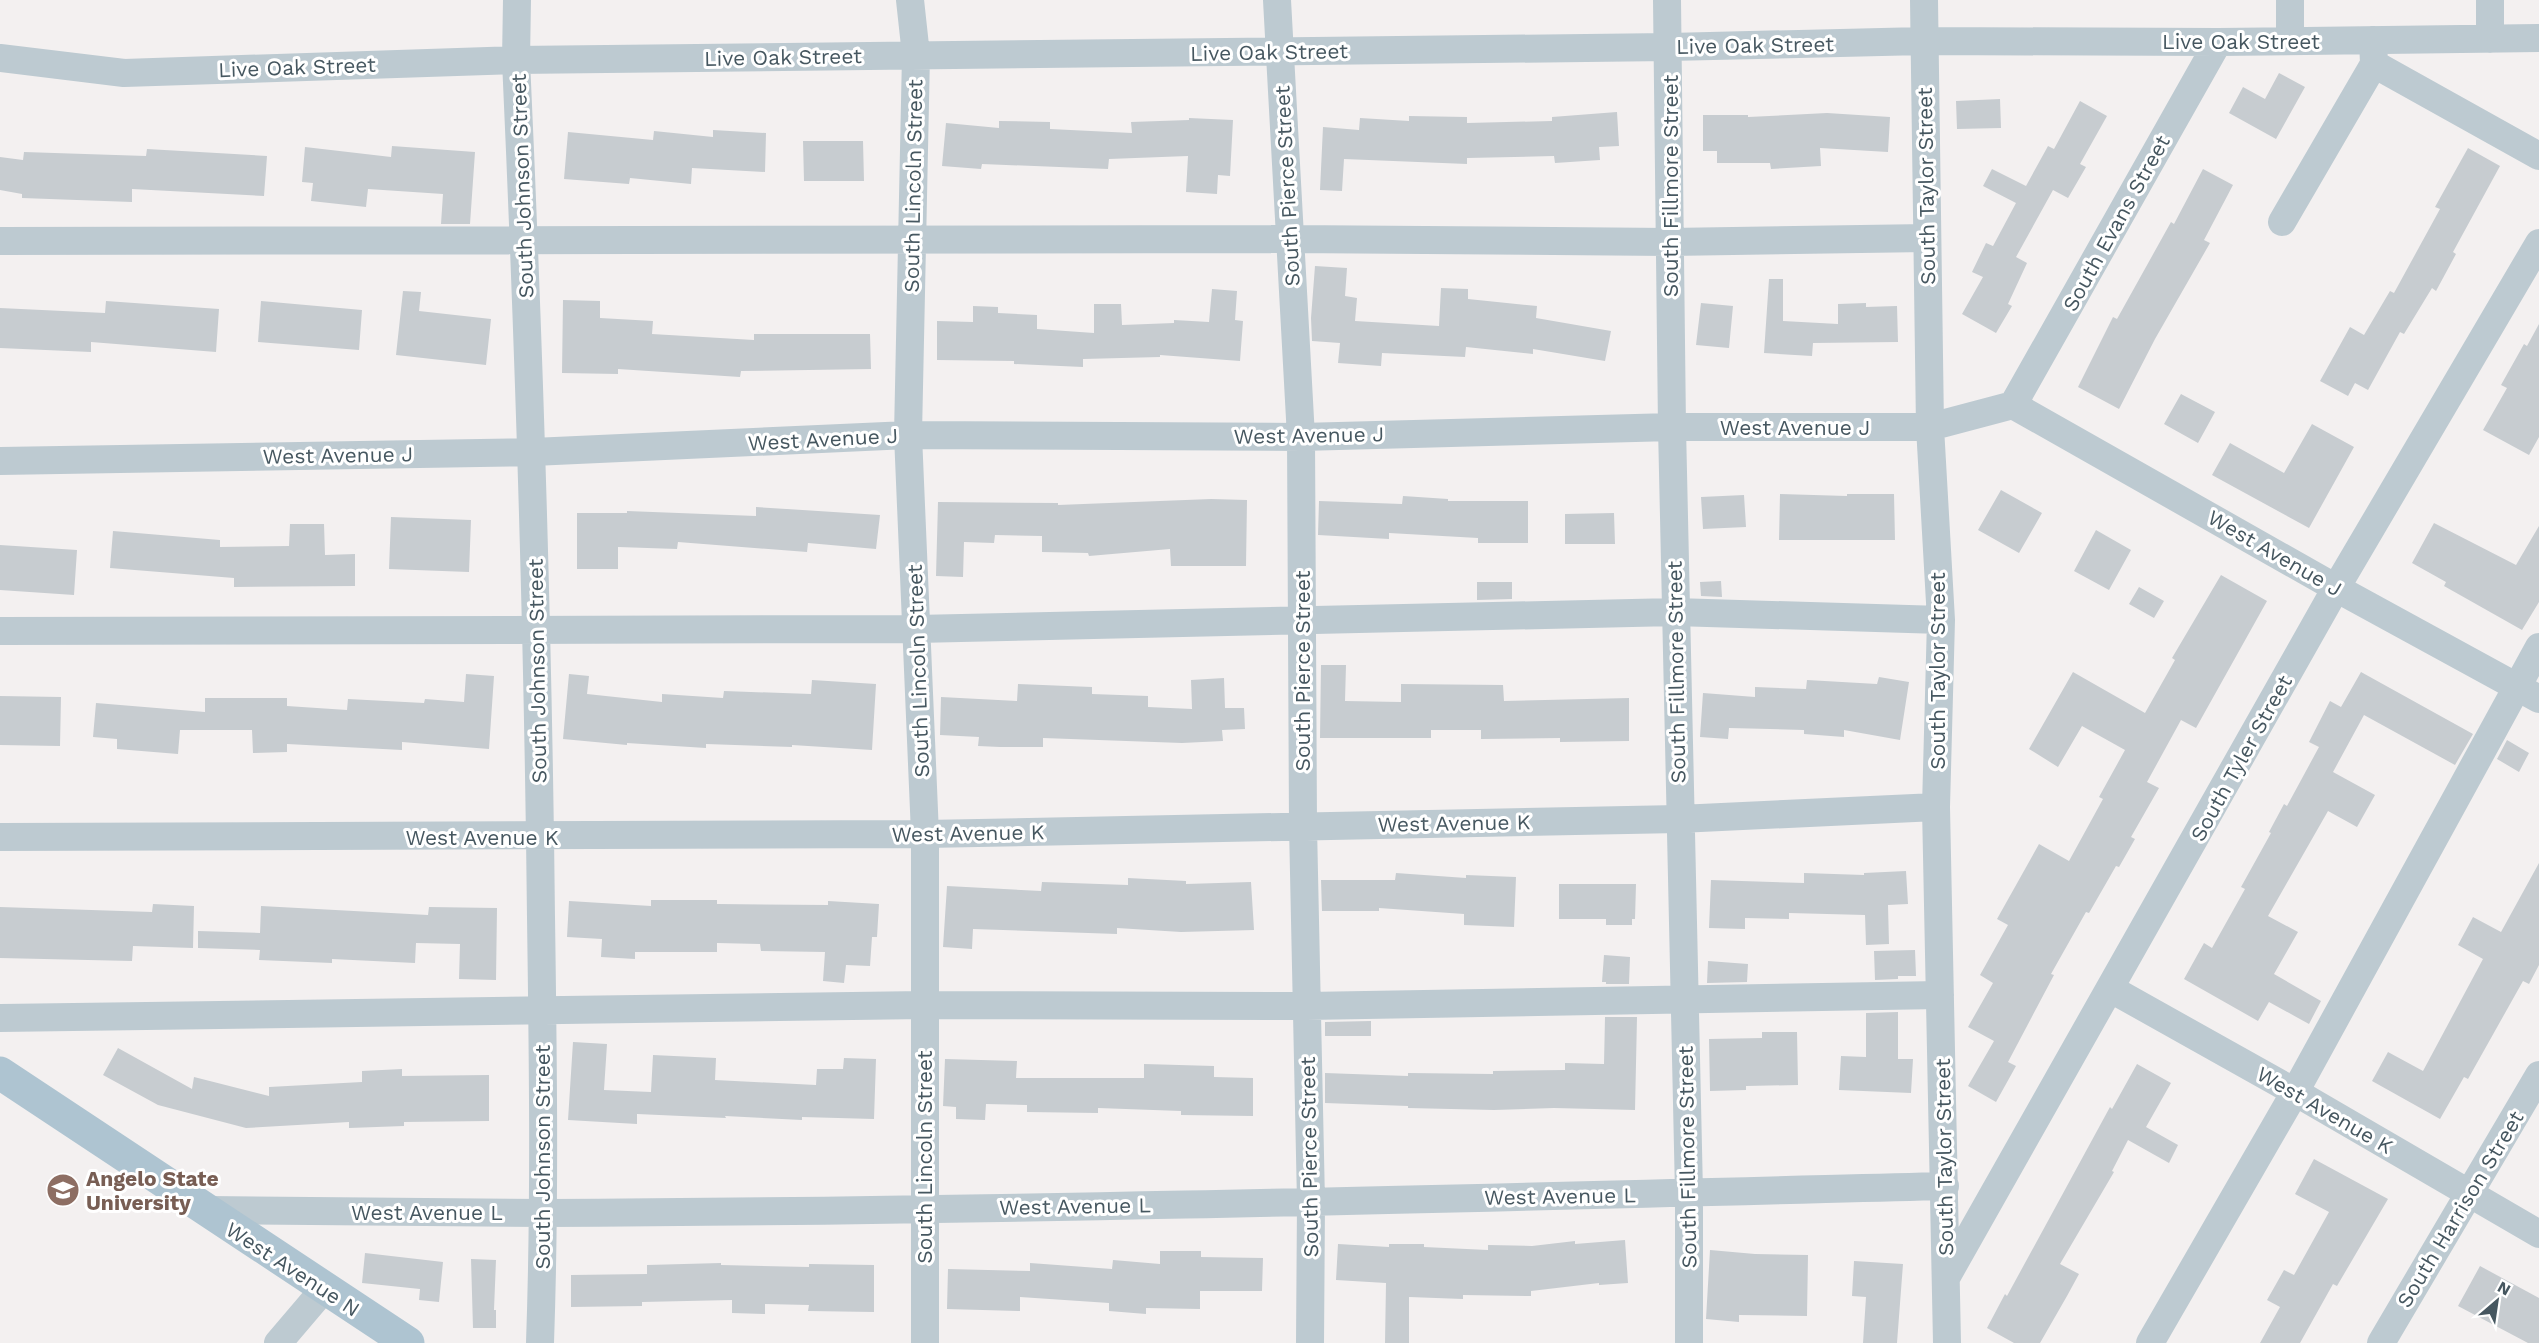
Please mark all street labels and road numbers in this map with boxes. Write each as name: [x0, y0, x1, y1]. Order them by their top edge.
street label: Live Oak Street: [2162, 29, 2320, 54]
street label: Live Oak Street: [1676, 31, 1834, 59]
street label: Live Oak Street: [1190, 38, 1348, 66]
street label: Live Oak Street: [704, 43, 862, 71]
street label: Live Oak Street: [218, 52, 376, 82]
street label: South Johnson Street: [506, 73, 538, 299]
street label: South Fillmore Street: [1658, 75, 1683, 297]
street label: South Lincoln Street: [899, 79, 927, 293]
street label: South Pierce Street: [1269, 85, 1305, 287]
street label: South Taylor Street: [1912, 87, 1940, 285]
street label: South Evans Street: [2057, 130, 2175, 316]
street label: West Avenue J: [1720, 415, 1870, 440]
street label: West Avenue J: [1233, 421, 1385, 449]
street label: West Avenue J: [747, 423, 899, 455]
street label: West Avenue J: [262, 441, 414, 469]
street label: West Avenue J: [2204, 505, 2346, 601]
street label: South Johnson Street: [523, 558, 551, 784]
street label: South Fillmore Street: [1662, 560, 1690, 783]
street label: South Lincoln Street: [902, 564, 934, 778]
street label: South Pierce Street: [1290, 570, 1315, 771]
street label: South Taylor Street: [1925, 572, 1950, 770]
street label: South Tyler Street: [2185, 670, 2297, 845]
street label: West Avenue K: [1377, 809, 1531, 837]
street label: West Avenue K: [891, 819, 1045, 847]
street label: West Avenue K: [406, 825, 559, 850]
street label: South Johnson Street: [530, 1044, 555, 1269]
street label: South Fillmore Street: [1673, 1045, 1701, 1268]
street label: South Lincoln Street: [912, 1050, 937, 1264]
street label: South Pierce Street: [1295, 1056, 1323, 1258]
street label: South Taylor Street: [1930, 1058, 1958, 1256]
street label: West Avenue K: [2253, 1061, 2398, 1159]
street label: South Harrison Street: [2391, 1106, 2529, 1312]
street label: West Avenue L: [1484, 1182, 1636, 1210]
street label: West Avenue L: [999, 1192, 1151, 1220]
street label: West Avenue L: [351, 1200, 503, 1225]
street label: West Avenue N: [221, 1216, 365, 1322]

